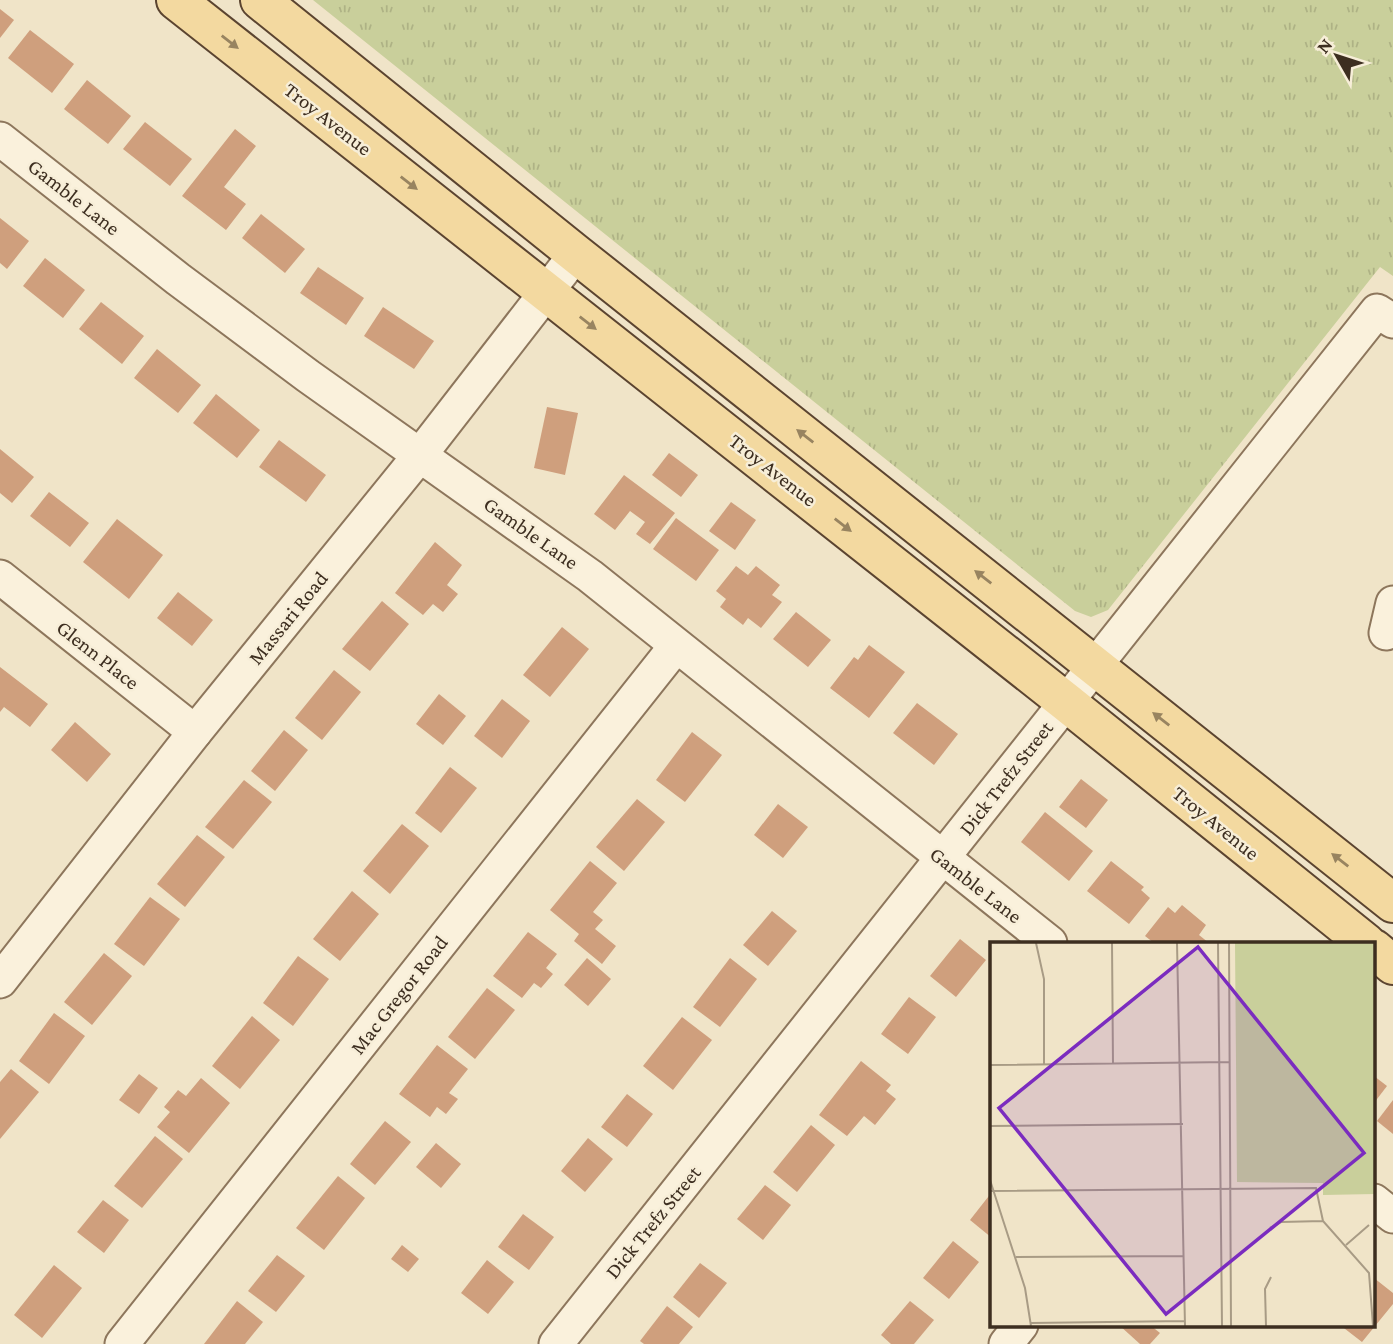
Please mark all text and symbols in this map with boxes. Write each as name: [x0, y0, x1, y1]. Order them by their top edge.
north arrow: [1302, 21, 1372, 91]
text: N: [1312, 34, 1336, 57]
one-way arrow: [221, 35, 239, 49]
street label: Troy Avenue: [280, 77, 376, 161]
street label: Gamble Lane: [23, 154, 125, 240]
one-way arrow: [400, 175, 418, 189]
one-way arrow: [579, 316, 597, 330]
street label: Troy Avenue: [725, 428, 821, 512]
one-way arrow: [796, 429, 814, 444]
street label: Gamble Lane: [479, 492, 583, 574]
one-way arrow: [834, 518, 852, 533]
street label: Massari Road: [243, 567, 333, 669]
one-way arrow: [975, 570, 993, 585]
street label: Glenn Place: [52, 615, 144, 695]
one-way arrow: [1153, 711, 1171, 726]
street label: Dick Trefz Street: [954, 715, 1059, 840]
street label: Troy Avenue: [1168, 781, 1264, 865]
street label: Gamble Lane: [925, 842, 1027, 928]
one-way arrow: [1331, 853, 1349, 868]
street label: Mac Gregor Road: [345, 931, 453, 1059]
inset map: [990, 942, 1376, 1326]
street label: Dick Trefz Street: [600, 1160, 706, 1283]

